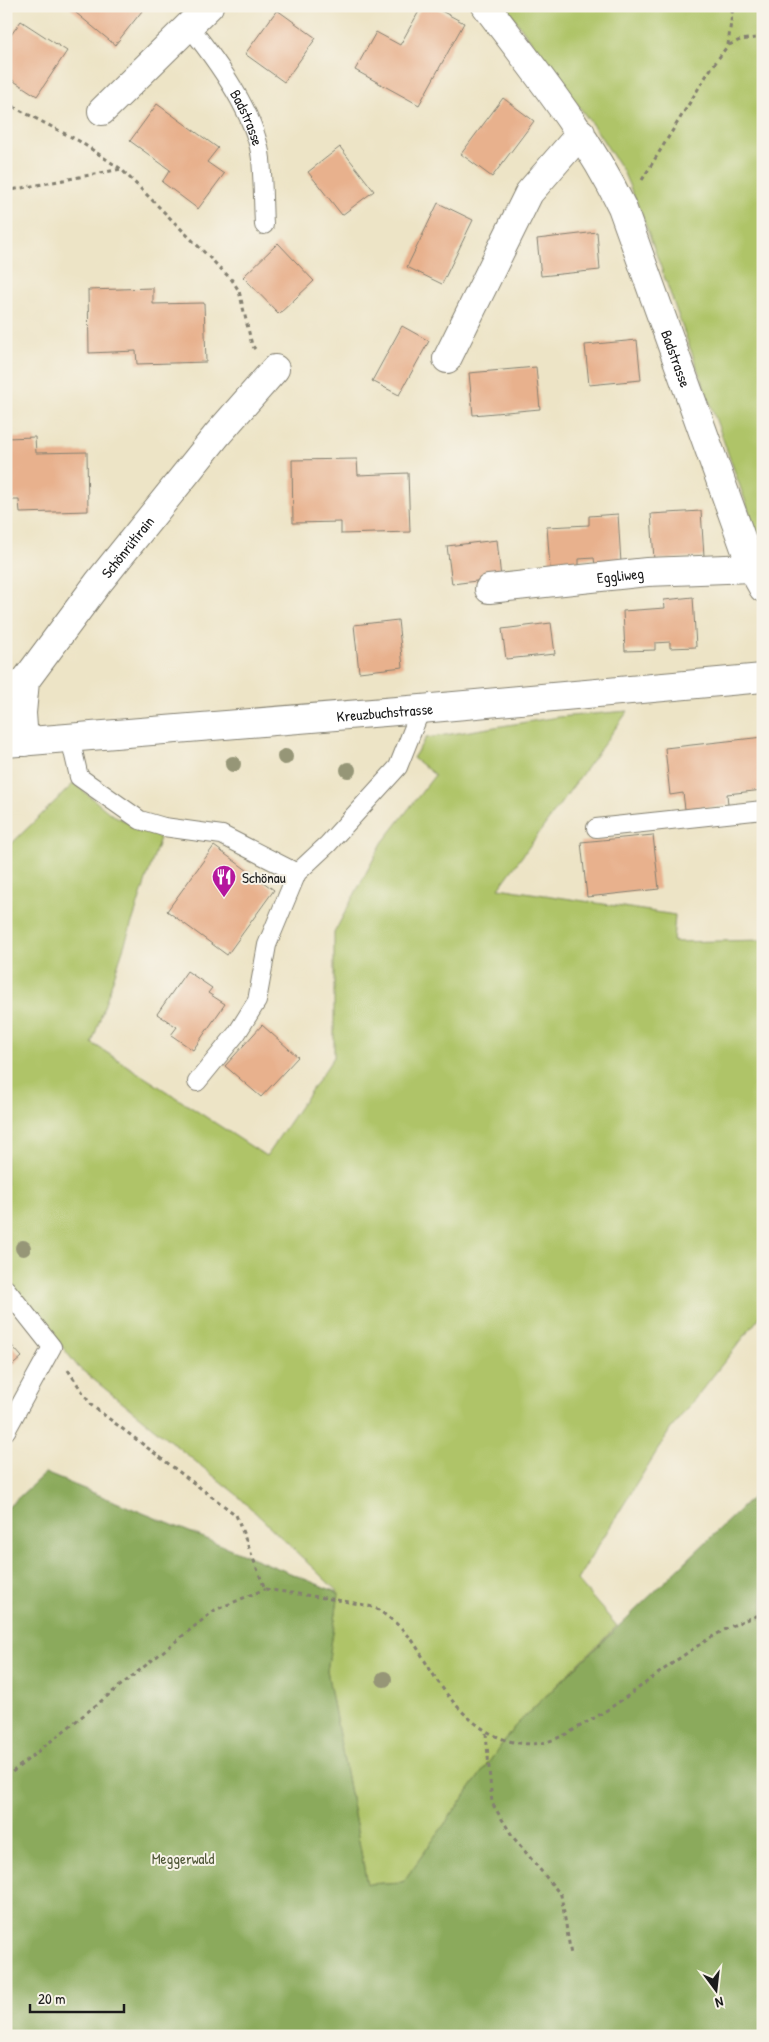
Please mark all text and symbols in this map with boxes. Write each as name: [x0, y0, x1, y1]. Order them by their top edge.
street label: Badstrasse: [226, 85, 269, 148]
street label: Badstrasse: [657, 327, 696, 390]
street label: Schönrütirain: [96, 511, 159, 582]
street label: Eggliweg: [596, 562, 645, 588]
street label: Kreuzbuchstrasse: [336, 697, 434, 726]
restaurant icon: Schönau: [211, 864, 237, 898]
place label: Schönau: [242, 867, 286, 888]
park label: Meggerwald: [152, 1848, 214, 1869]
north arrow: [692, 1964, 742, 2014]
scale bar: [30, 1982, 124, 2014]
text: 20 m: [38, 1988, 65, 2009]
text: N: [713, 1993, 726, 2013]

